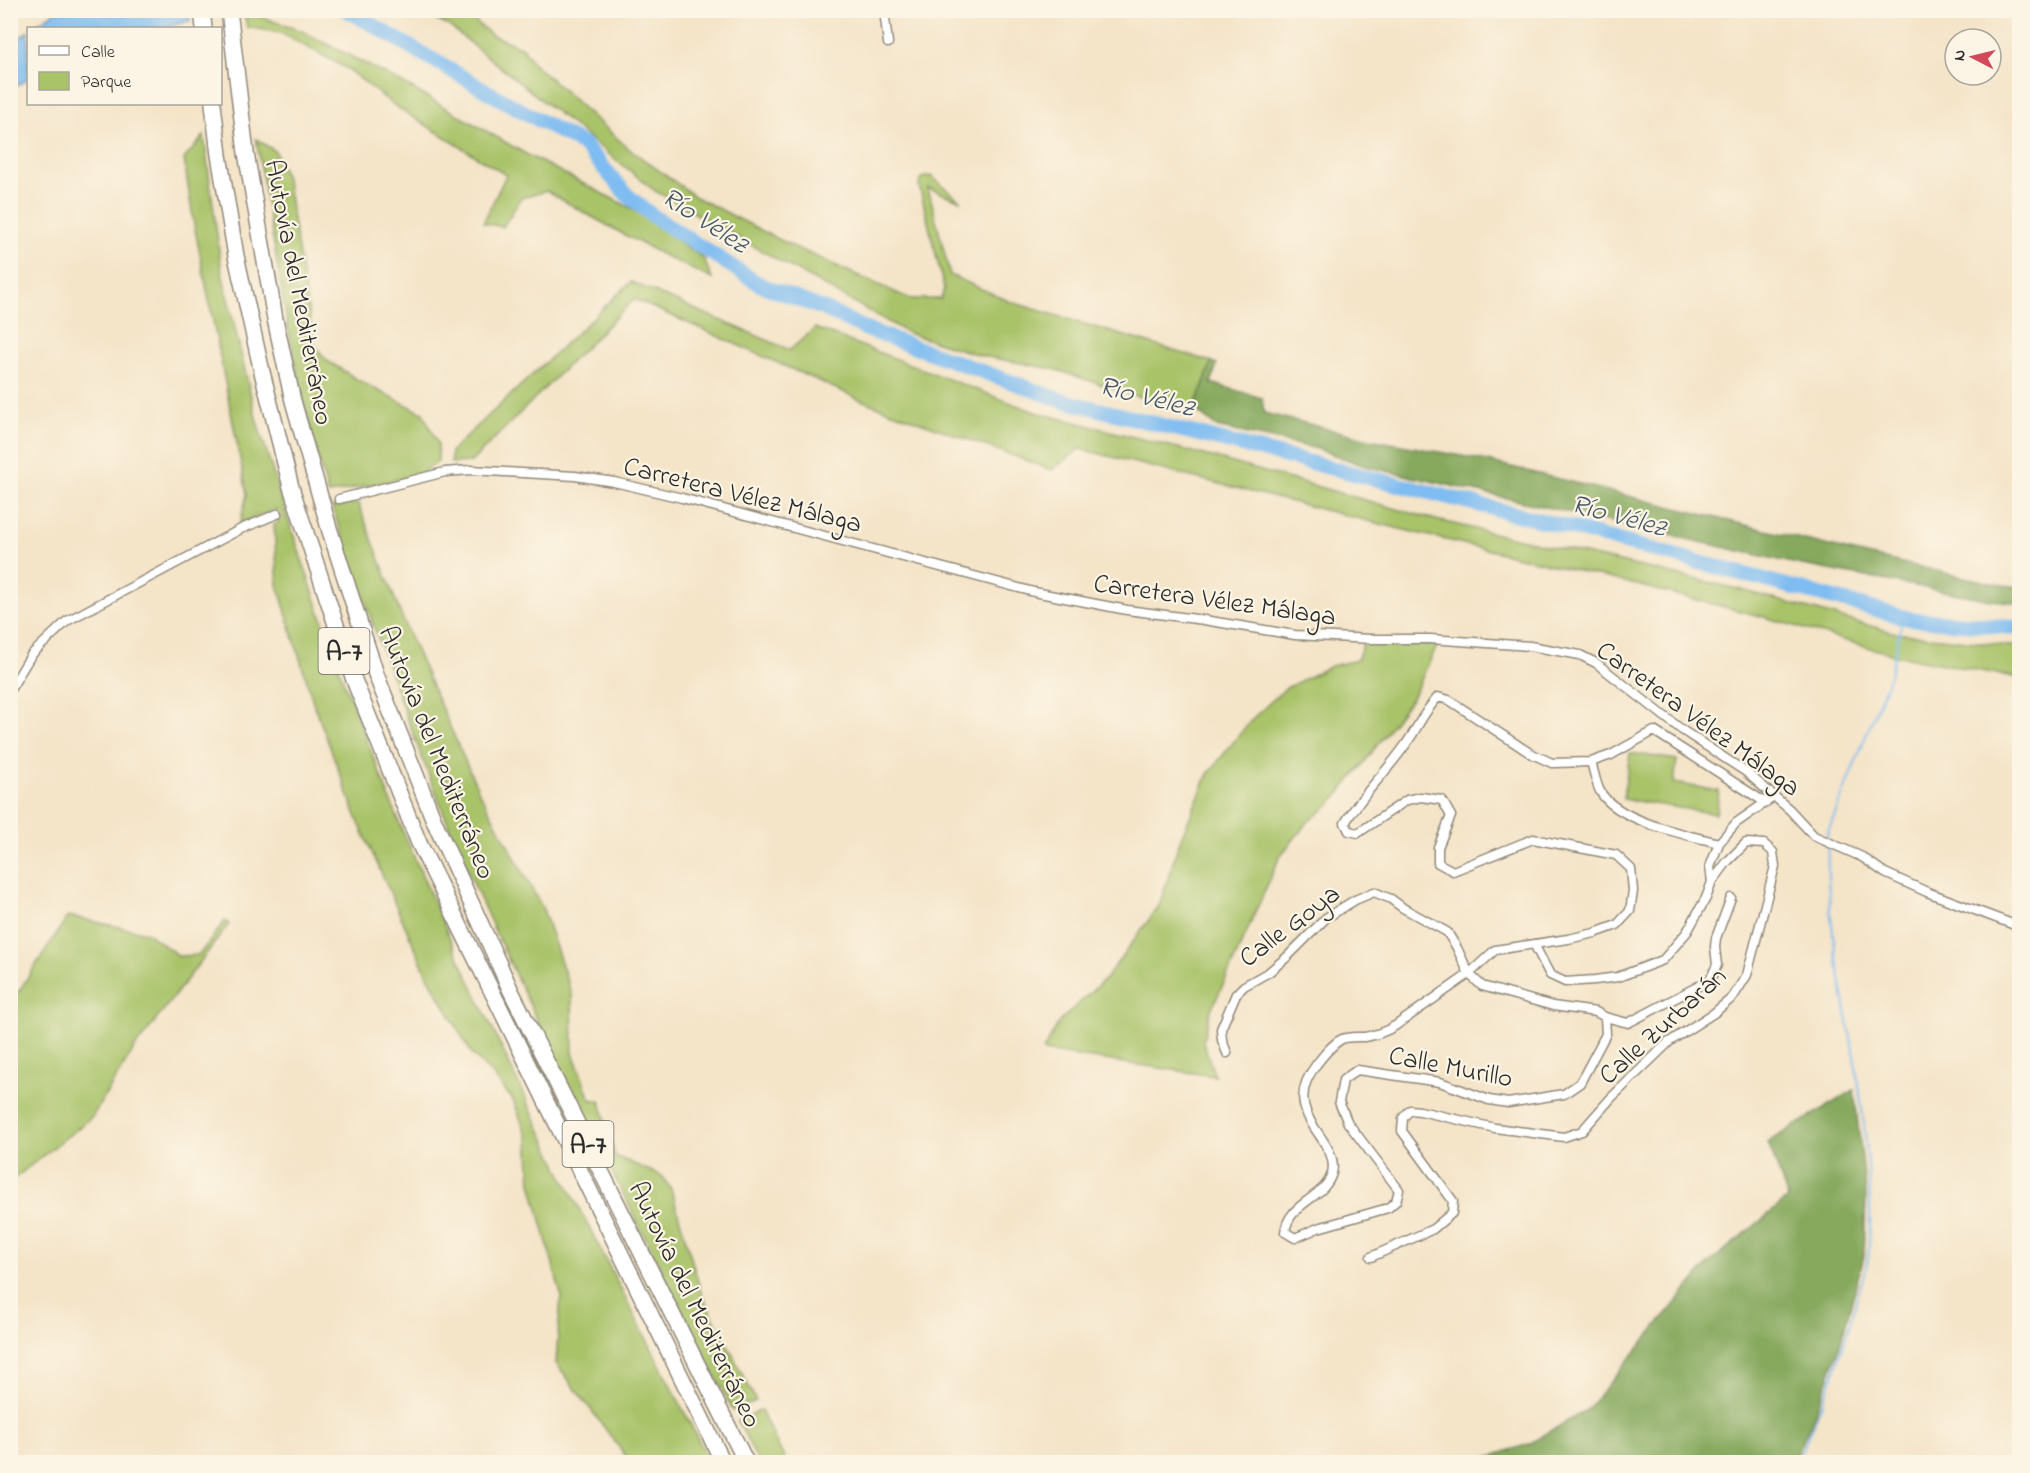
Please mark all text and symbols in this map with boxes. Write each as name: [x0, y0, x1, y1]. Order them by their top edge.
legend: [27, 27, 222, 105]
north arrow: [1943, 27, 2003, 87]
text: Calle: [81, 40, 116, 66]
text: N: [1948, 48, 1973, 62]
text: Parque: [81, 70, 132, 96]
street label: Autovía del Mediterráneo: [253, 156, 342, 429]
water label: Río Vélez: [652, 178, 758, 267]
water label: Río Vélez: [1094, 367, 1200, 431]
street label: Carretera Vélez Málaga: [619, 448, 866, 545]
water label: Río Vélez: [1566, 485, 1672, 550]
street label: Carretera Vélez Málaga: [1091, 565, 1338, 638]
street label: Autovía del Mediterráneo: [367, 621, 504, 885]
road number: A-7: [318, 628, 370, 674]
street label: Carretera Vélez Málaga: [1587, 632, 1808, 808]
street label: Calle Goya: [1232, 876, 1349, 978]
street label: Calle Zurbarán: [1591, 959, 1736, 1095]
street label: Calle Murillo: [1385, 1037, 1516, 1100]
road number: A-7: [562, 1121, 614, 1167]
street label: Autovía del Mediterráneo: [617, 1175, 770, 1435]

